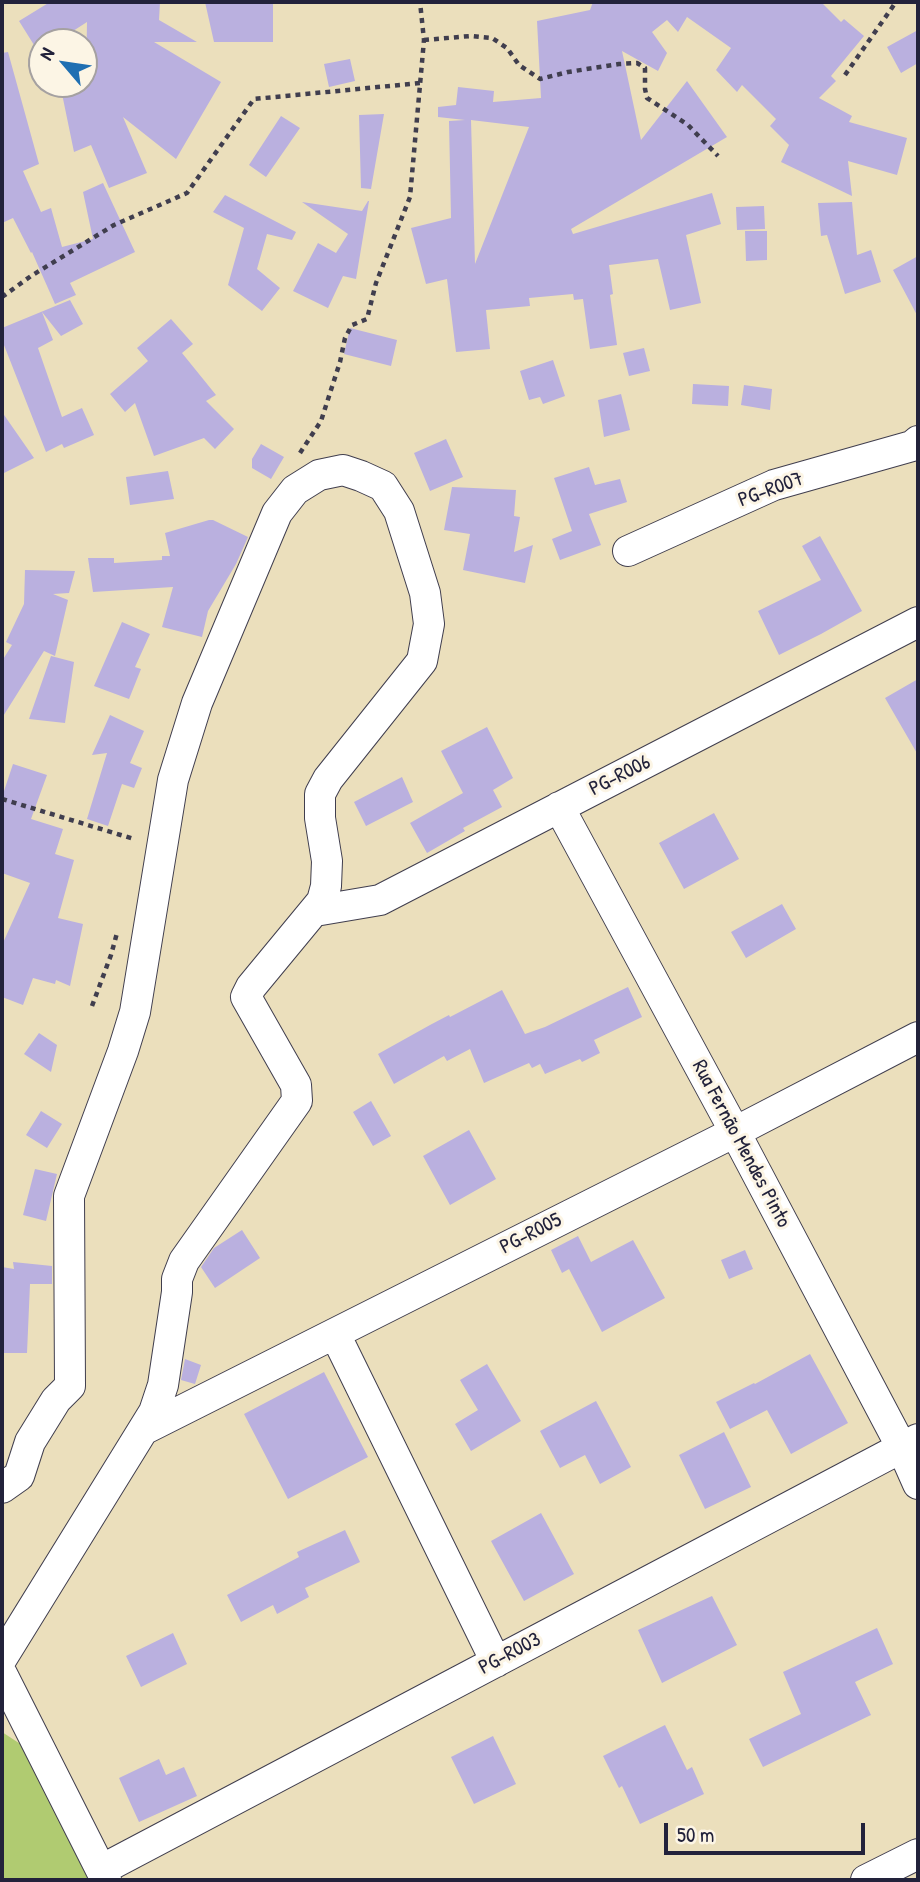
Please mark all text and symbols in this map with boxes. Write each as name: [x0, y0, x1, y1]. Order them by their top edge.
north arrow: [28, 28, 98, 98]
text: N: [33, 43, 60, 65]
street label: PG-R007: [735, 467, 807, 513]
street label: PG-R006: [585, 750, 655, 802]
street label: Rua Fernão Mendes Pinto: [686, 1056, 796, 1232]
street label: PG-R005: [496, 1208, 566, 1260]
street label: PG-R003: [475, 1627, 545, 1681]
scale bar: [668, 1808, 869, 1852]
text: 50 m: [677, 1820, 714, 1849]

